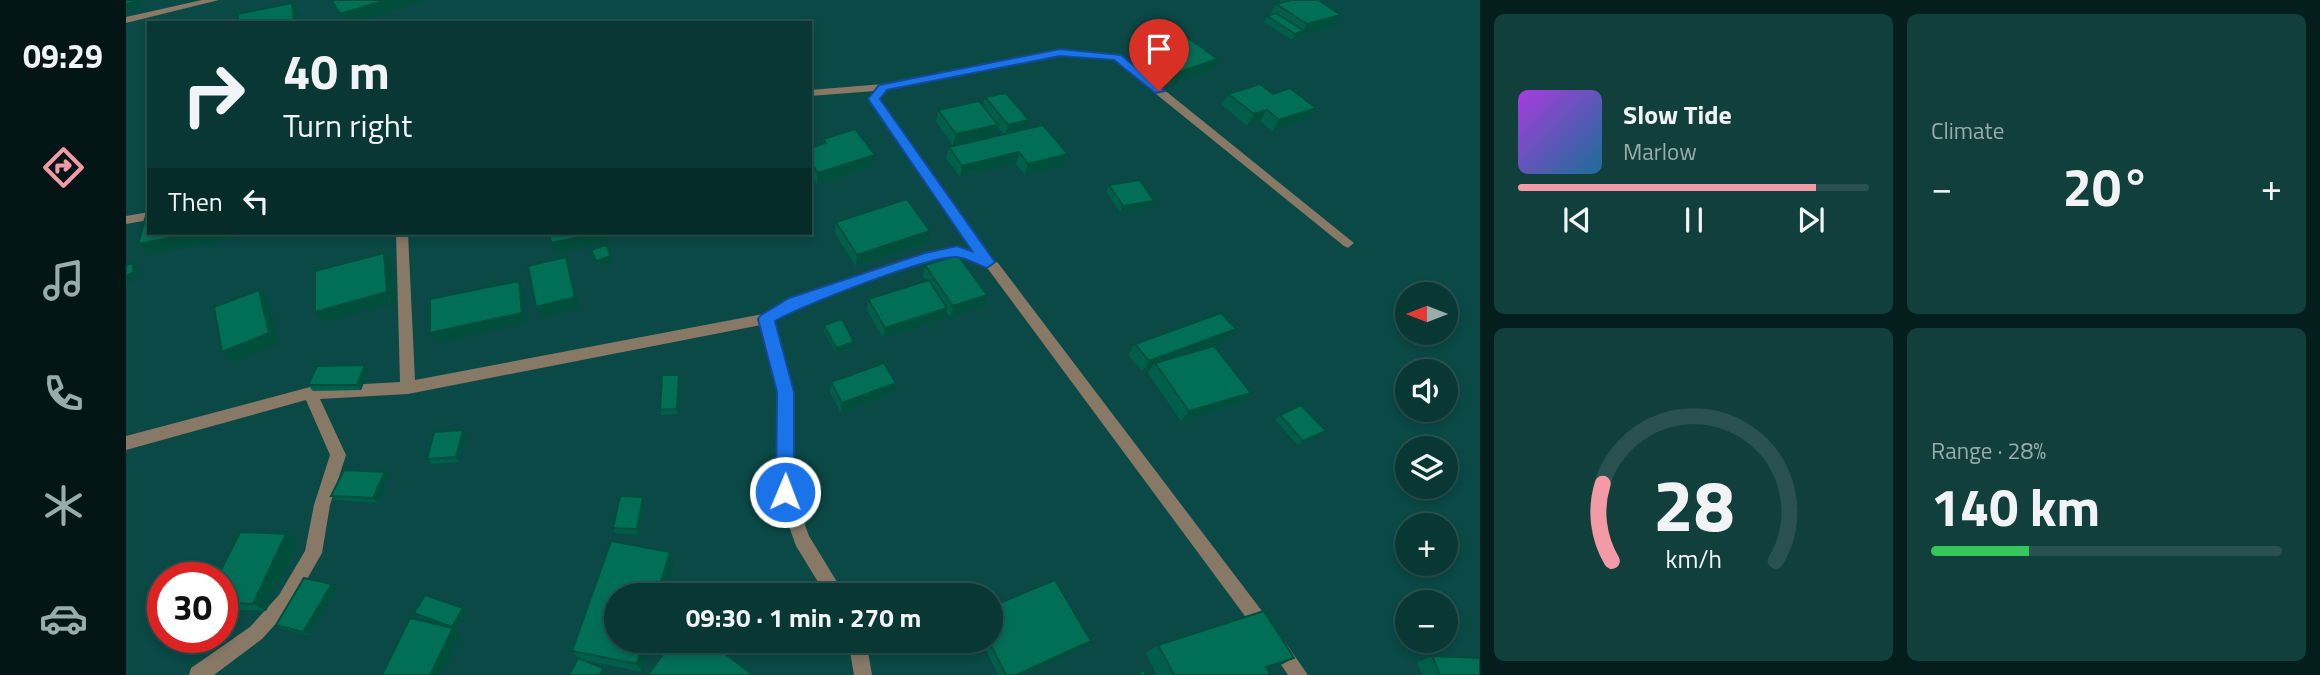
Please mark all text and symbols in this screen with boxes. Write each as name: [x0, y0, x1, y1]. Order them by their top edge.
pin: [1129, 19, 1189, 91]
icon: arrive: [1140, 30, 1178, 68]
text: 09:29: [23, 32, 103, 80]
text: 40 m: [283, 33, 390, 108]
icon: right: [168, 49, 259, 140]
text: Slow Tide: [1623, 95, 1732, 134]
text: Turn right: [283, 101, 412, 149]
text: Climate: [1931, 113, 2004, 148]
text: Marlow: [1623, 134, 1697, 169]
icon: directions: [39, 143, 88, 192]
text: 20°: [2063, 147, 2150, 226]
text: −: [1931, 158, 1952, 216]
text: +: [2261, 158, 2282, 216]
text: Then: [168, 182, 223, 221]
icon: left: [237, 182, 275, 220]
icon: previous: [1558, 201, 1596, 239]
icon: pause: [1675, 201, 1713, 239]
icon: next: [1792, 201, 1830, 239]
icon: music: [39, 256, 88, 305]
north arrow: [1395, 282, 1458, 345]
map controls: [1395, 282, 1458, 653]
button: sound: [1395, 359, 1458, 422]
icon: phone: [39, 369, 88, 418]
text: Range · 28%: [1931, 433, 2046, 468]
button: layers: [1395, 436, 1458, 499]
text: 28: [1653, 449, 1734, 559]
position arrow: [748, 455, 822, 529]
text: 140 km: [1931, 467, 2100, 546]
icon: climate: [39, 481, 88, 530]
button: +: [1395, 513, 1458, 576]
text: km/h: [1665, 539, 1722, 577]
speed limit sign: 30: [147, 562, 238, 653]
button: −: [1395, 590, 1458, 653]
icon: car: [39, 594, 88, 643]
text: 09:30 · 1 min · 270 m: [686, 598, 921, 637]

